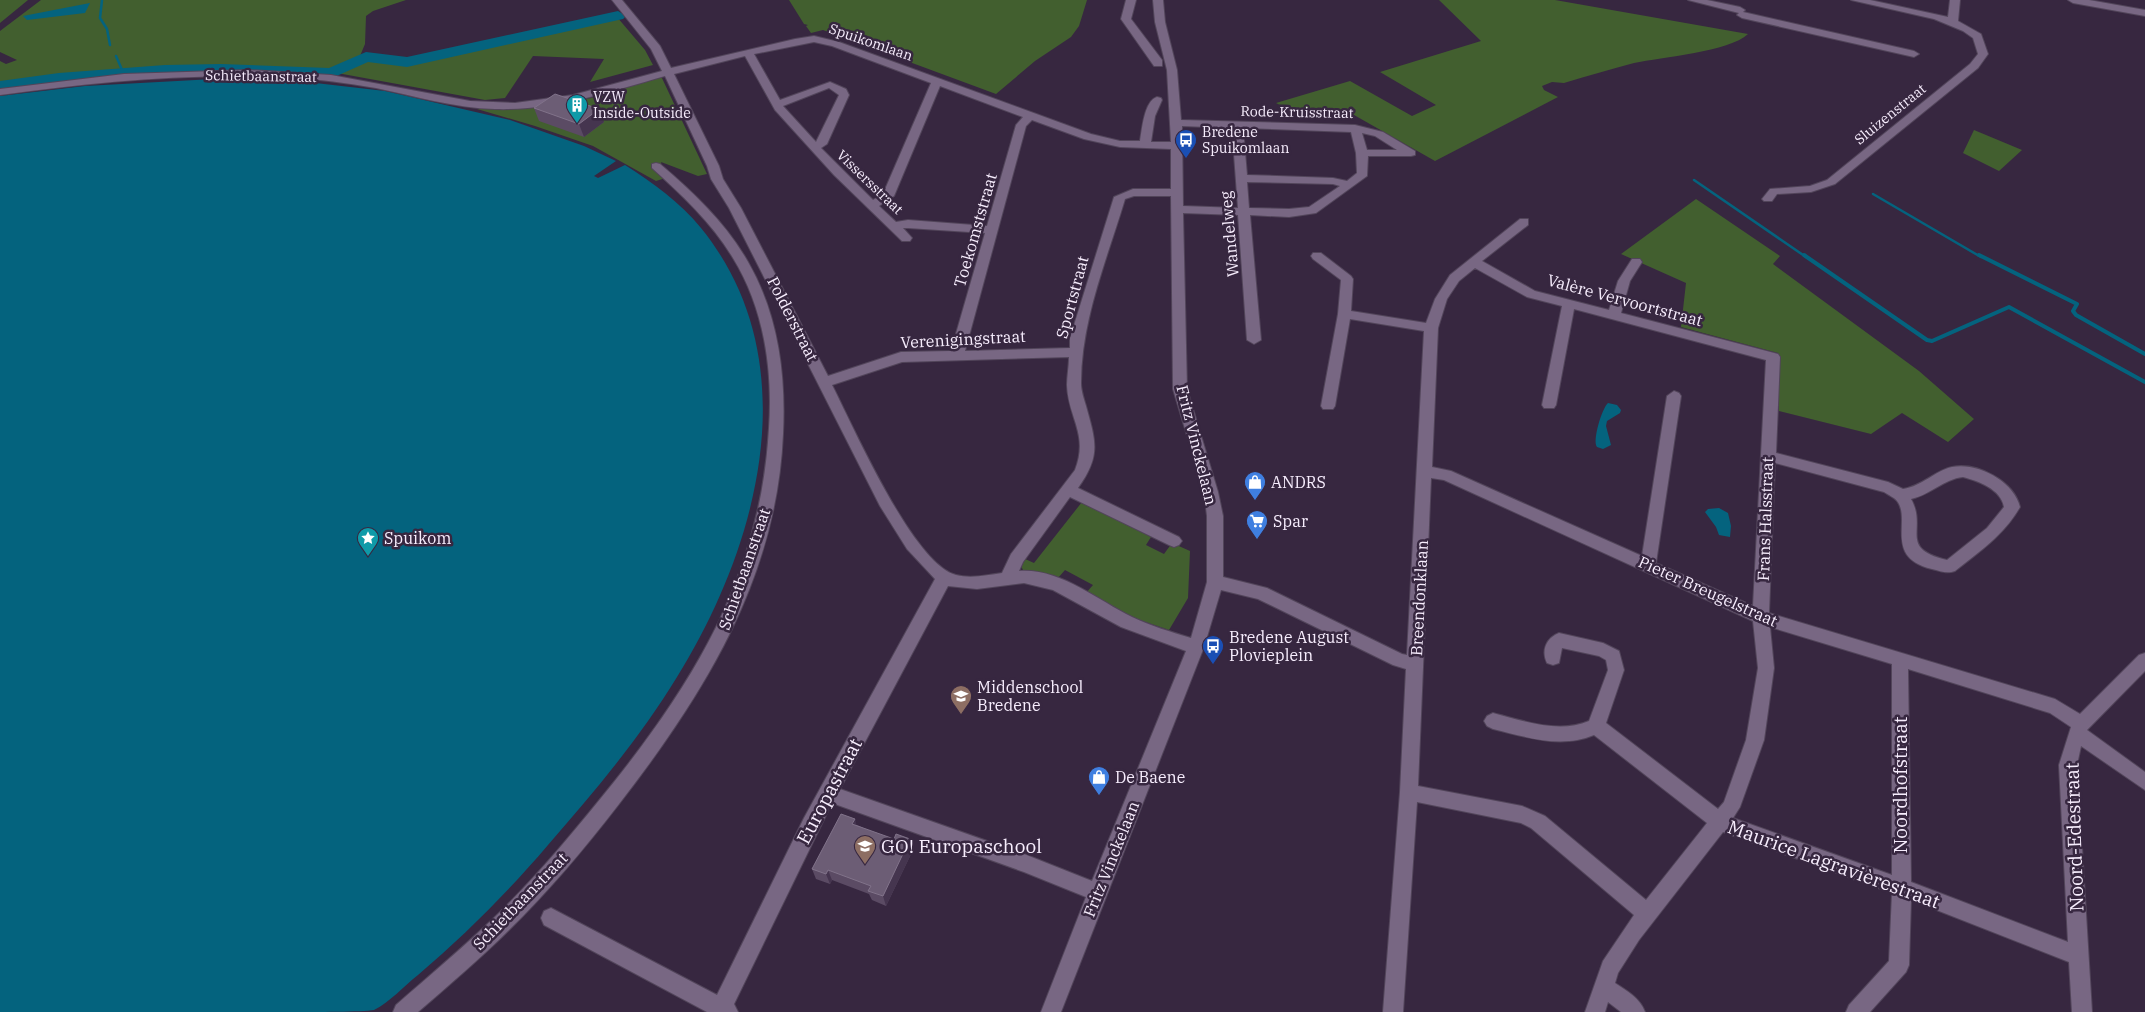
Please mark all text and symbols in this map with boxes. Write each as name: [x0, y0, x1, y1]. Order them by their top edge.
street label: Spuikomlaan: [827, 19, 915, 65]
street label: Schietbaanstraat: [205, 66, 317, 86]
street label: Sluizenstraat: [1851, 80, 1929, 148]
place label: VZW Inside-Outside: [593, 88, 691, 122]
building icon: VZW Inside-Outside: [565, 93, 589, 124]
street label: Rode-Kruisstraat: [1240, 102, 1354, 122]
place label: Bredene Spuikomlaan: [1202, 123, 1290, 157]
bus stop icon: Bredene Spuikomlaan: [1174, 128, 1198, 159]
street label: Vissersstraat: [833, 146, 907, 218]
street label: Toekomststraat: [949, 170, 1001, 289]
street label: Wandelweg: [1215, 190, 1243, 278]
street label: Sportstraat: [1051, 253, 1093, 340]
street label: Valère Vervoortstraat: [1545, 270, 1705, 330]
street label: Polderstraat: [763, 273, 823, 365]
street label: Verenigingstraat: [900, 326, 1026, 352]
street label: Fritz Vinckelaan: [1172, 383, 1222, 507]
street label: Frans Halsstraat: [1753, 456, 1777, 582]
shop icon: ANDRS: [1243, 470, 1267, 501]
place label: ANDRS: [1271, 472, 1326, 492]
street label: Schietbaanstraat: [714, 505, 774, 633]
supermarket icon: Spar: [1245, 509, 1269, 540]
place label: Spar: [1273, 511, 1308, 531]
place icon: Spuikom: [356, 526, 380, 557]
place label: Spuikom: [384, 528, 451, 548]
street label: Breendonklaan: [1406, 540, 1432, 656]
street label: Pieter Breugelstraat: [1635, 551, 1781, 631]
place label: Bredene August Plovieplein: [1229, 627, 1349, 665]
bus stop icon: Bredene August Plovieplein: [1201, 634, 1225, 665]
place label: Middenschool Bredene: [977, 677, 1084, 715]
school or university icon: Middenschool Bredene: [949, 684, 973, 715]
street label: Noordhofstraat: [1888, 716, 1912, 853]
street label: Europastraat: [791, 734, 867, 848]
street label: Noord-Edestraat: [2059, 762, 2089, 912]
shop icon: De Baene: [1087, 765, 1111, 796]
place label: De Baene: [1115, 767, 1185, 787]
street label: Fritz Vinckelaan: [1079, 798, 1143, 920]
street label: Maurice Lagravièrestraat: [1725, 814, 1944, 914]
school or university icon: GO! Europaschool: [853, 834, 877, 865]
place label: GO! Europaschool: [881, 834, 1042, 858]
street label: Schietbaanstraat: [468, 848, 572, 954]

